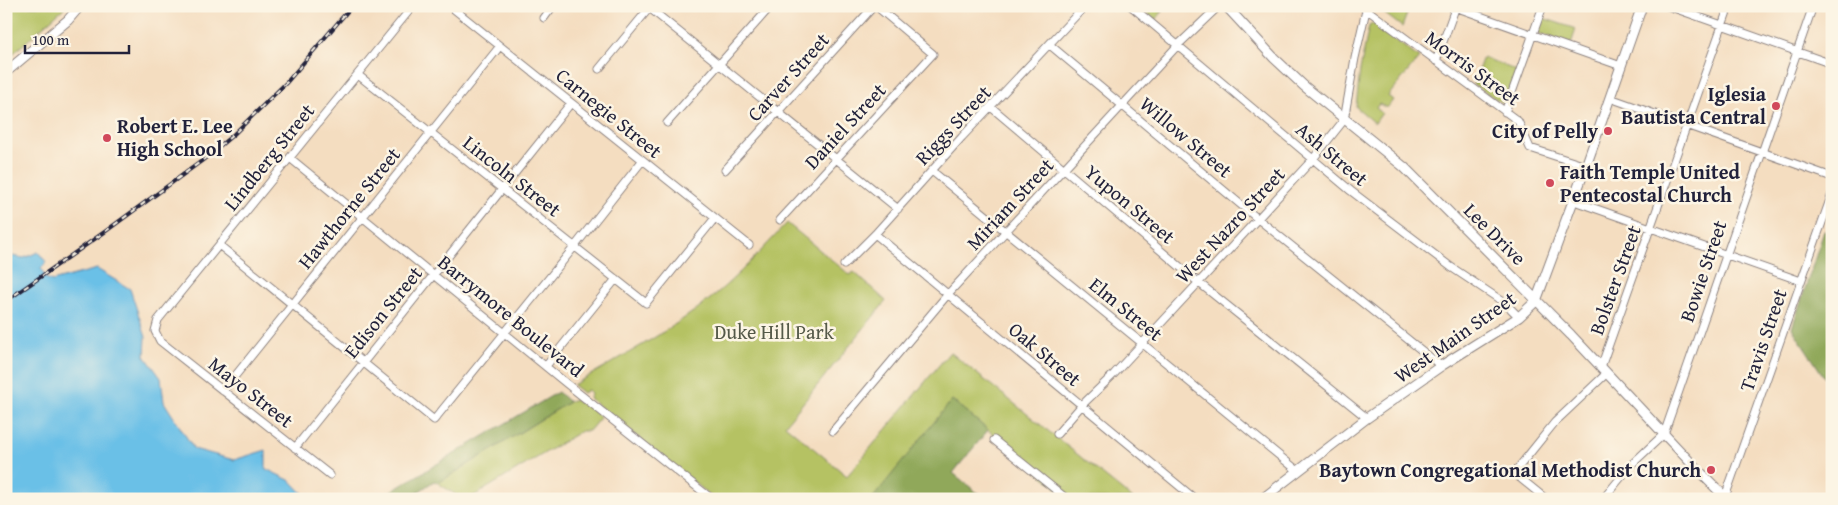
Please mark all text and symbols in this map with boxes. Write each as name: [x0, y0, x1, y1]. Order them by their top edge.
scale bar: [25, 22, 129, 54]
street label: Morris Street: [1420, 23, 1527, 112]
street label: Carver Street: [740, 26, 835, 127]
text: 100 m: [32, 29, 70, 50]
street label: Carnegie Street: [550, 61, 669, 165]
street label: Daniel Street: [797, 76, 892, 175]
street label: Riggs Street: [908, 78, 997, 171]
place label: Iglesia Bautista Central: [1621, 79, 1767, 131]
street label: Willow Street: [1134, 89, 1239, 184]
street label: Lindberg Street: [216, 97, 321, 216]
marker: Iglesia Bautista Central: [1770, 100, 1782, 112]
place label: Robert E. Lee High School: [117, 111, 233, 163]
street label: Ash Street: [1290, 115, 1375, 192]
place label: City of Pelly: [1492, 116, 1599, 145]
marker: City of Pelly: [1602, 125, 1614, 137]
street label: Lincoln Street: [457, 128, 568, 223]
marker: Robert E. Lee High School: [101, 132, 113, 144]
street label: Hawthorne Street: [290, 141, 407, 275]
street label: Miriam Street: [959, 151, 1060, 256]
street label: Yupon Street: [1079, 157, 1182, 250]
place label: Faith Temple United Pentecostal Church: [1560, 157, 1740, 209]
street label: West Nazro Street: [1168, 160, 1291, 289]
marker: Faith Temple United Pentecostal Church: [1544, 177, 1556, 189]
street label: Lee Drive: [1458, 196, 1533, 271]
street label: Bowie Street: [1672, 216, 1733, 325]
street label: Bolster Street: [1581, 221, 1648, 339]
street label: Barrymore Boulevard: [432, 248, 591, 384]
street label: Edison Street: [336, 260, 429, 364]
street label: Elm Street: [1083, 270, 1169, 347]
street label: West Main Street: [1388, 284, 1521, 389]
street label: Travis Street: [1731, 285, 1794, 395]
street label: Oak Street: [1003, 315, 1088, 393]
park label: Duke Hill Park: [714, 317, 835, 346]
street label: Mayo Street: [203, 349, 300, 434]
place label: Baytown Congregational Methodist Church: [1319, 455, 1701, 484]
marker: Baytown Congregational Methodist Church: [1705, 464, 1717, 476]

